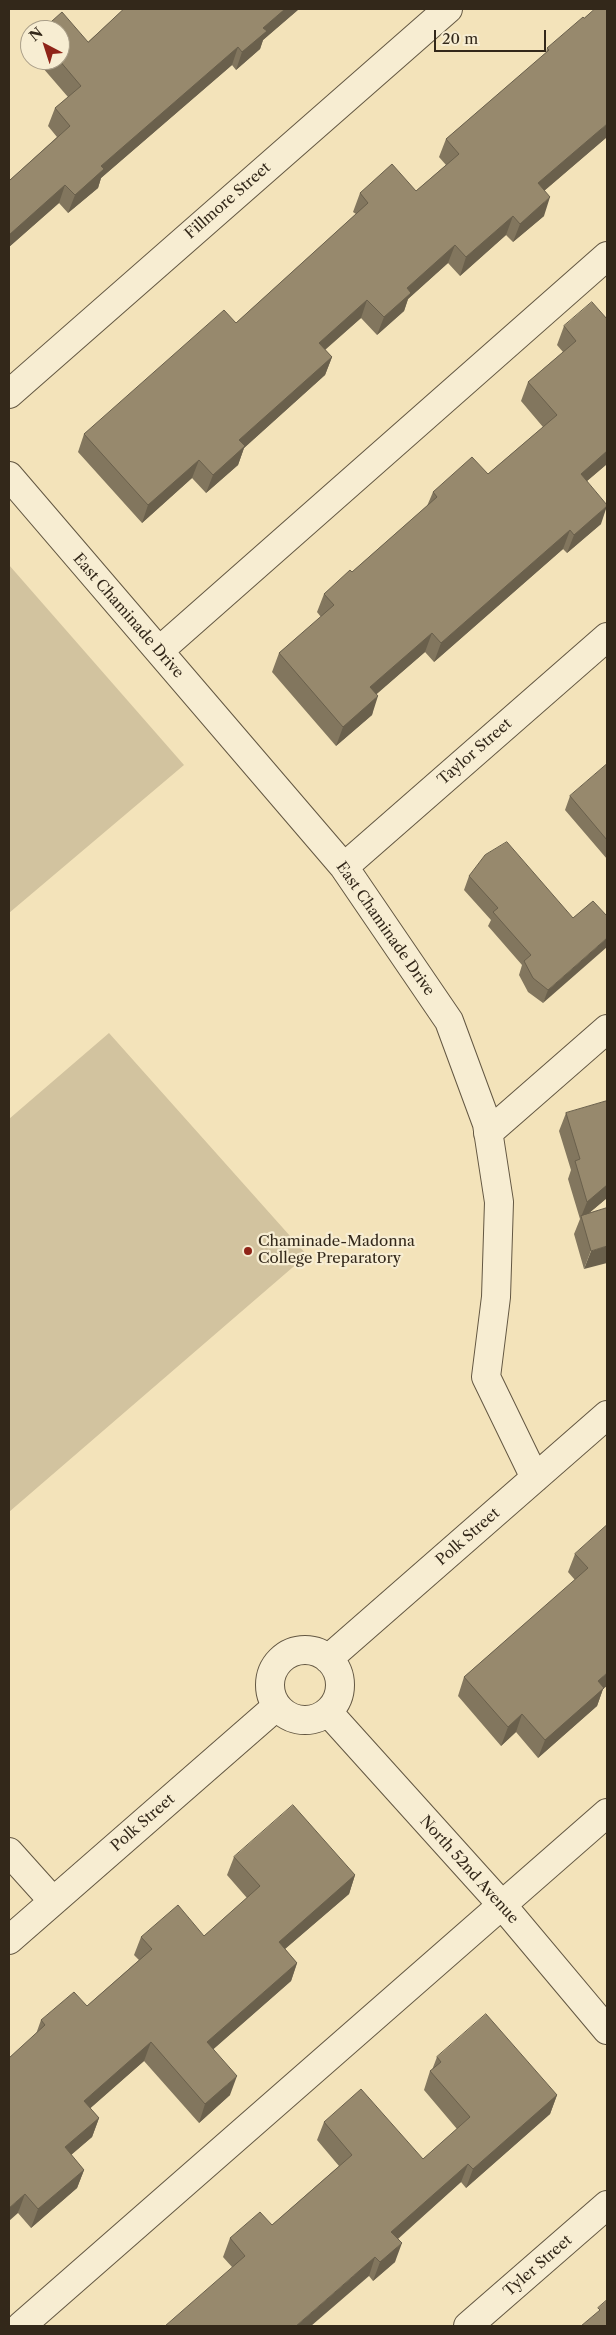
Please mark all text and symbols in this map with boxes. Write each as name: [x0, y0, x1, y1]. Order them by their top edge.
north arrow: [20, 20, 70, 70]
scale bar: [436, 20, 548, 52]
text: N: [26, 23, 46, 45]
text: 20 m: [442, 29, 478, 48]
street label: Fillmore Street: [182, 159, 274, 243]
street label: East Chaminade Drive: [69, 550, 187, 682]
street label: Taylor Street: [434, 715, 516, 789]
street label: East Chaminade Drive: [332, 859, 438, 999]
place label: Chaminade-Madonna College Preparatory: [258, 1233, 415, 1268]
marker: Chaminade-Madonna College Preparatory: [242, 1245, 254, 1257]
street label: Polk Street: [433, 1505, 503, 1569]
street label: Polk Street: [108, 1791, 178, 1855]
street label: North 52nd Avenue: [416, 1812, 522, 1928]
street label: Tyler Street: [500, 2231, 576, 2301]

